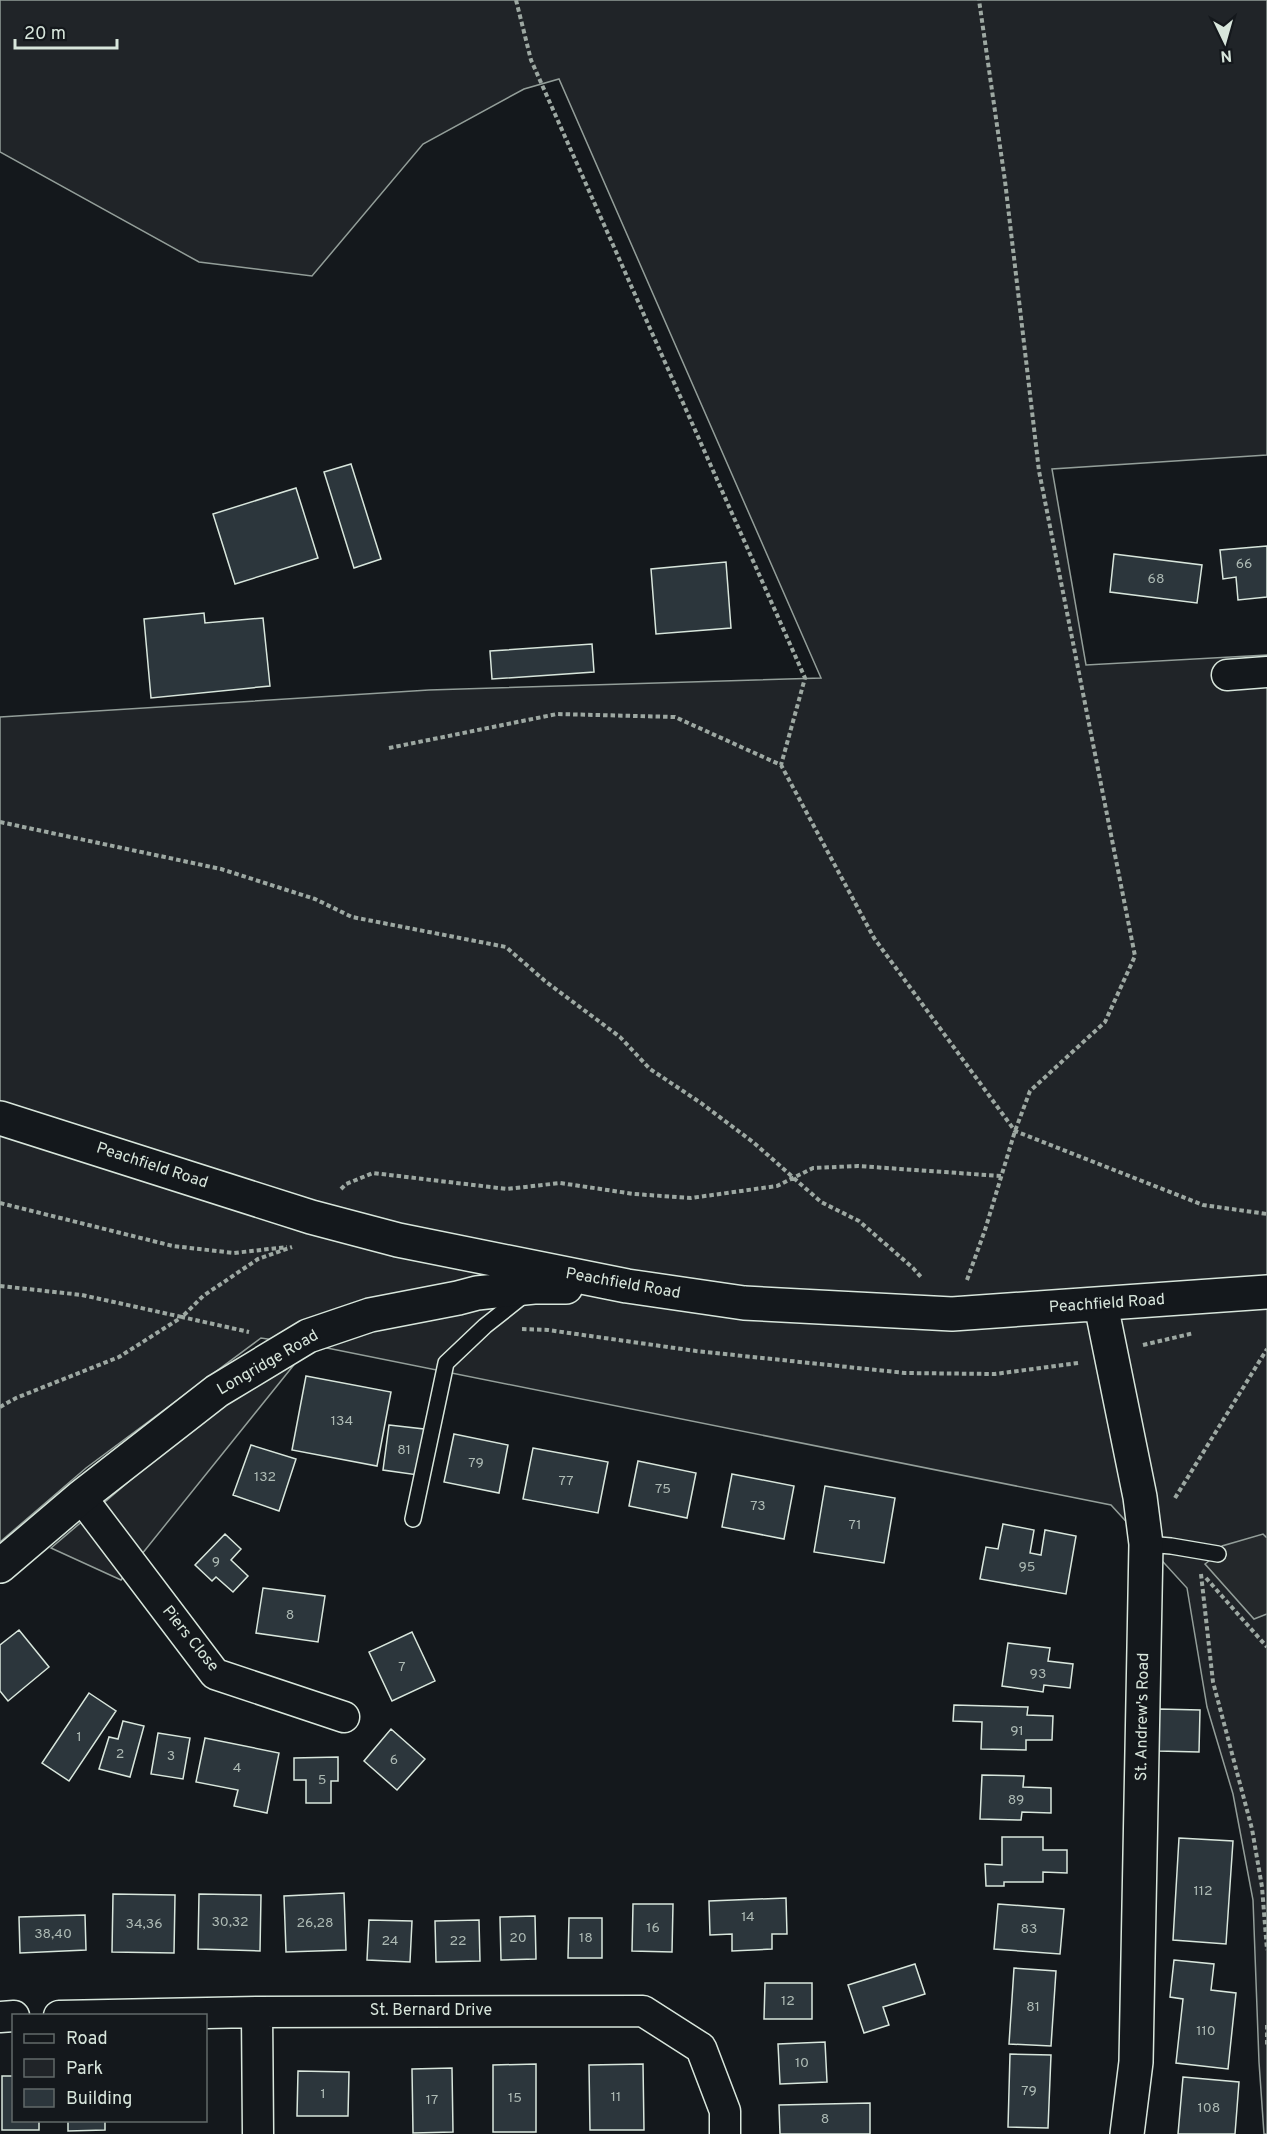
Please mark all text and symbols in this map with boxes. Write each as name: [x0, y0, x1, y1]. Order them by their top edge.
scale bar: [15, 12, 117, 50]
north arrow: [1195, 12, 1255, 72]
text: 20 m: [24, 23, 66, 46]
text: N: [1220, 44, 1233, 65]
house number: 66: [1236, 556, 1252, 573]
house number: 68: [1148, 571, 1164, 588]
street label: Peachfield Road: [94, 1139, 210, 1193]
street label: Peachfield Road: [564, 1264, 682, 1304]
street label: Peachfield Road: [1048, 1290, 1166, 1318]
street label: Longridge Road: [214, 1326, 322, 1400]
house number: 134: [331, 1413, 353, 1430]
house number: 81: [397, 1442, 411, 1459]
house number: 79: [468, 1455, 484, 1472]
house number: 132: [254, 1469, 276, 1486]
house number: 77: [558, 1473, 574, 1490]
house number: 75: [655, 1481, 671, 1498]
house number: 73: [750, 1498, 766, 1515]
house number: 71: [849, 1517, 861, 1534]
house number: 9: [212, 1554, 220, 1571]
house number: 95: [1018, 1559, 1036, 1576]
street label: Piers Close: [157, 1602, 223, 1676]
house number: 8: [286, 1607, 294, 1624]
street label: St. Andrew's Road: [1132, 1653, 1154, 1781]
house number: 7: [398, 1659, 406, 1676]
house number: 93: [1030, 1666, 1046, 1683]
house number: 91: [1010, 1723, 1024, 1740]
house number: 1: [76, 1729, 82, 1746]
house number: 2: [116, 1746, 124, 1763]
house number: 3: [167, 1748, 175, 1765]
house number: 6: [390, 1752, 398, 1769]
house number: 4: [233, 1760, 241, 1777]
house number: 5: [318, 1772, 326, 1789]
house number: 89: [1008, 1792, 1024, 1809]
house number: 112: [1193, 1883, 1213, 1900]
house number: 14: [741, 1909, 755, 1926]
house number: 30,32: [211, 1914, 249, 1931]
house number: 26,28: [296, 1915, 334, 1932]
house number: 34,36: [125, 1916, 163, 1933]
house number: 16: [646, 1920, 660, 1937]
house number: 83: [1021, 1921, 1037, 1938]
house number: 38,40: [34, 1926, 72, 1943]
house number: 20: [509, 1930, 527, 1947]
house number: 18: [579, 1930, 593, 1947]
house number: 24: [381, 1933, 399, 1950]
house number: 22: [449, 1933, 467, 1950]
house number: 12: [781, 1993, 795, 2010]
house number: 81: [1026, 1999, 1040, 2016]
street label: St. Bernard Drive: [370, 2001, 492, 2021]
legend: [12, 2014, 207, 2122]
house number: 110: [1196, 2023, 1216, 2040]
text: Road: [66, 2028, 108, 2051]
house number: 10: [795, 2055, 809, 2072]
text: Park: [66, 2058, 103, 2081]
house number: 79: [1021, 2083, 1037, 2100]
house number: 1: [320, 2086, 326, 2103]
text: Building: [66, 2088, 132, 2111]
house number: 11: [611, 2089, 621, 2106]
house number: 15: [508, 2090, 522, 2107]
house number: 17: [426, 2092, 438, 2109]
house number: 108: [1198, 2100, 1220, 2117]
house number: 8: [821, 2111, 829, 2128]

